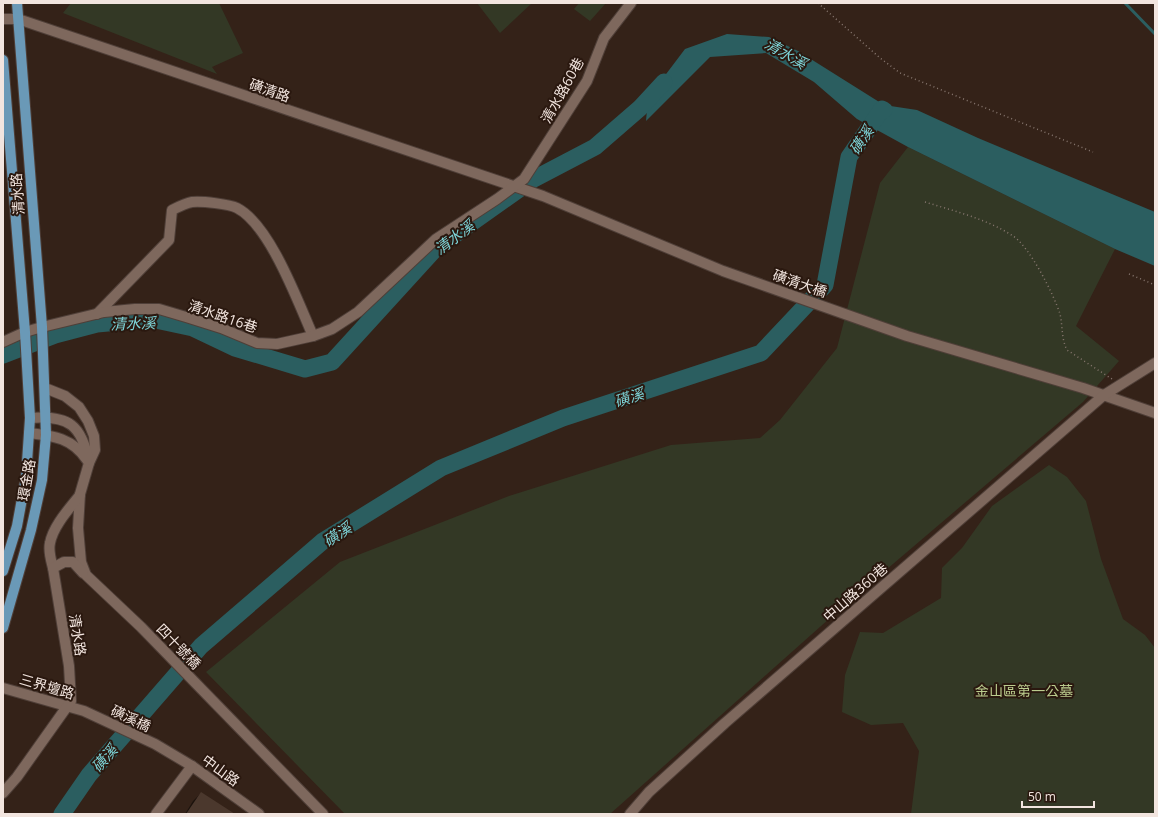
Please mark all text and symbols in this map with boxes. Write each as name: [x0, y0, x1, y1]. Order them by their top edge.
water label: 清水溪: [762, 33, 812, 74]
street label: 清水路60巷: [536, 54, 588, 126]
street label: 磺清路: [247, 74, 293, 106]
water label: 磺溪: [844, 120, 879, 158]
street label: 清水路: [6, 172, 28, 216]
water label: 清水溪: [430, 214, 480, 259]
street label: 磺清大橋: [770, 265, 830, 301]
street label: 清水路16巷: [186, 295, 260, 337]
water label: 清水溪: [110, 312, 158, 334]
water label: 磺溪: [612, 382, 648, 411]
street label: 環金路: [13, 458, 39, 502]
water label: 磺溪: [319, 516, 357, 551]
street label: 中山路360巷: [819, 559, 891, 625]
street label: 清水路: [65, 613, 91, 657]
street label: 四十號橋: [153, 619, 205, 673]
street label: 三界壇路: [17, 669, 77, 703]
park label: 金山區第一公墓: [975, 681, 1073, 700]
street label: 磺溪橋: [108, 701, 154, 735]
water label: 磺溪: [87, 739, 123, 776]
street label: 中山路: [198, 750, 244, 790]
scale bar: [1022, 783, 1094, 809]
text: 50 m: [1028, 788, 1056, 805]

